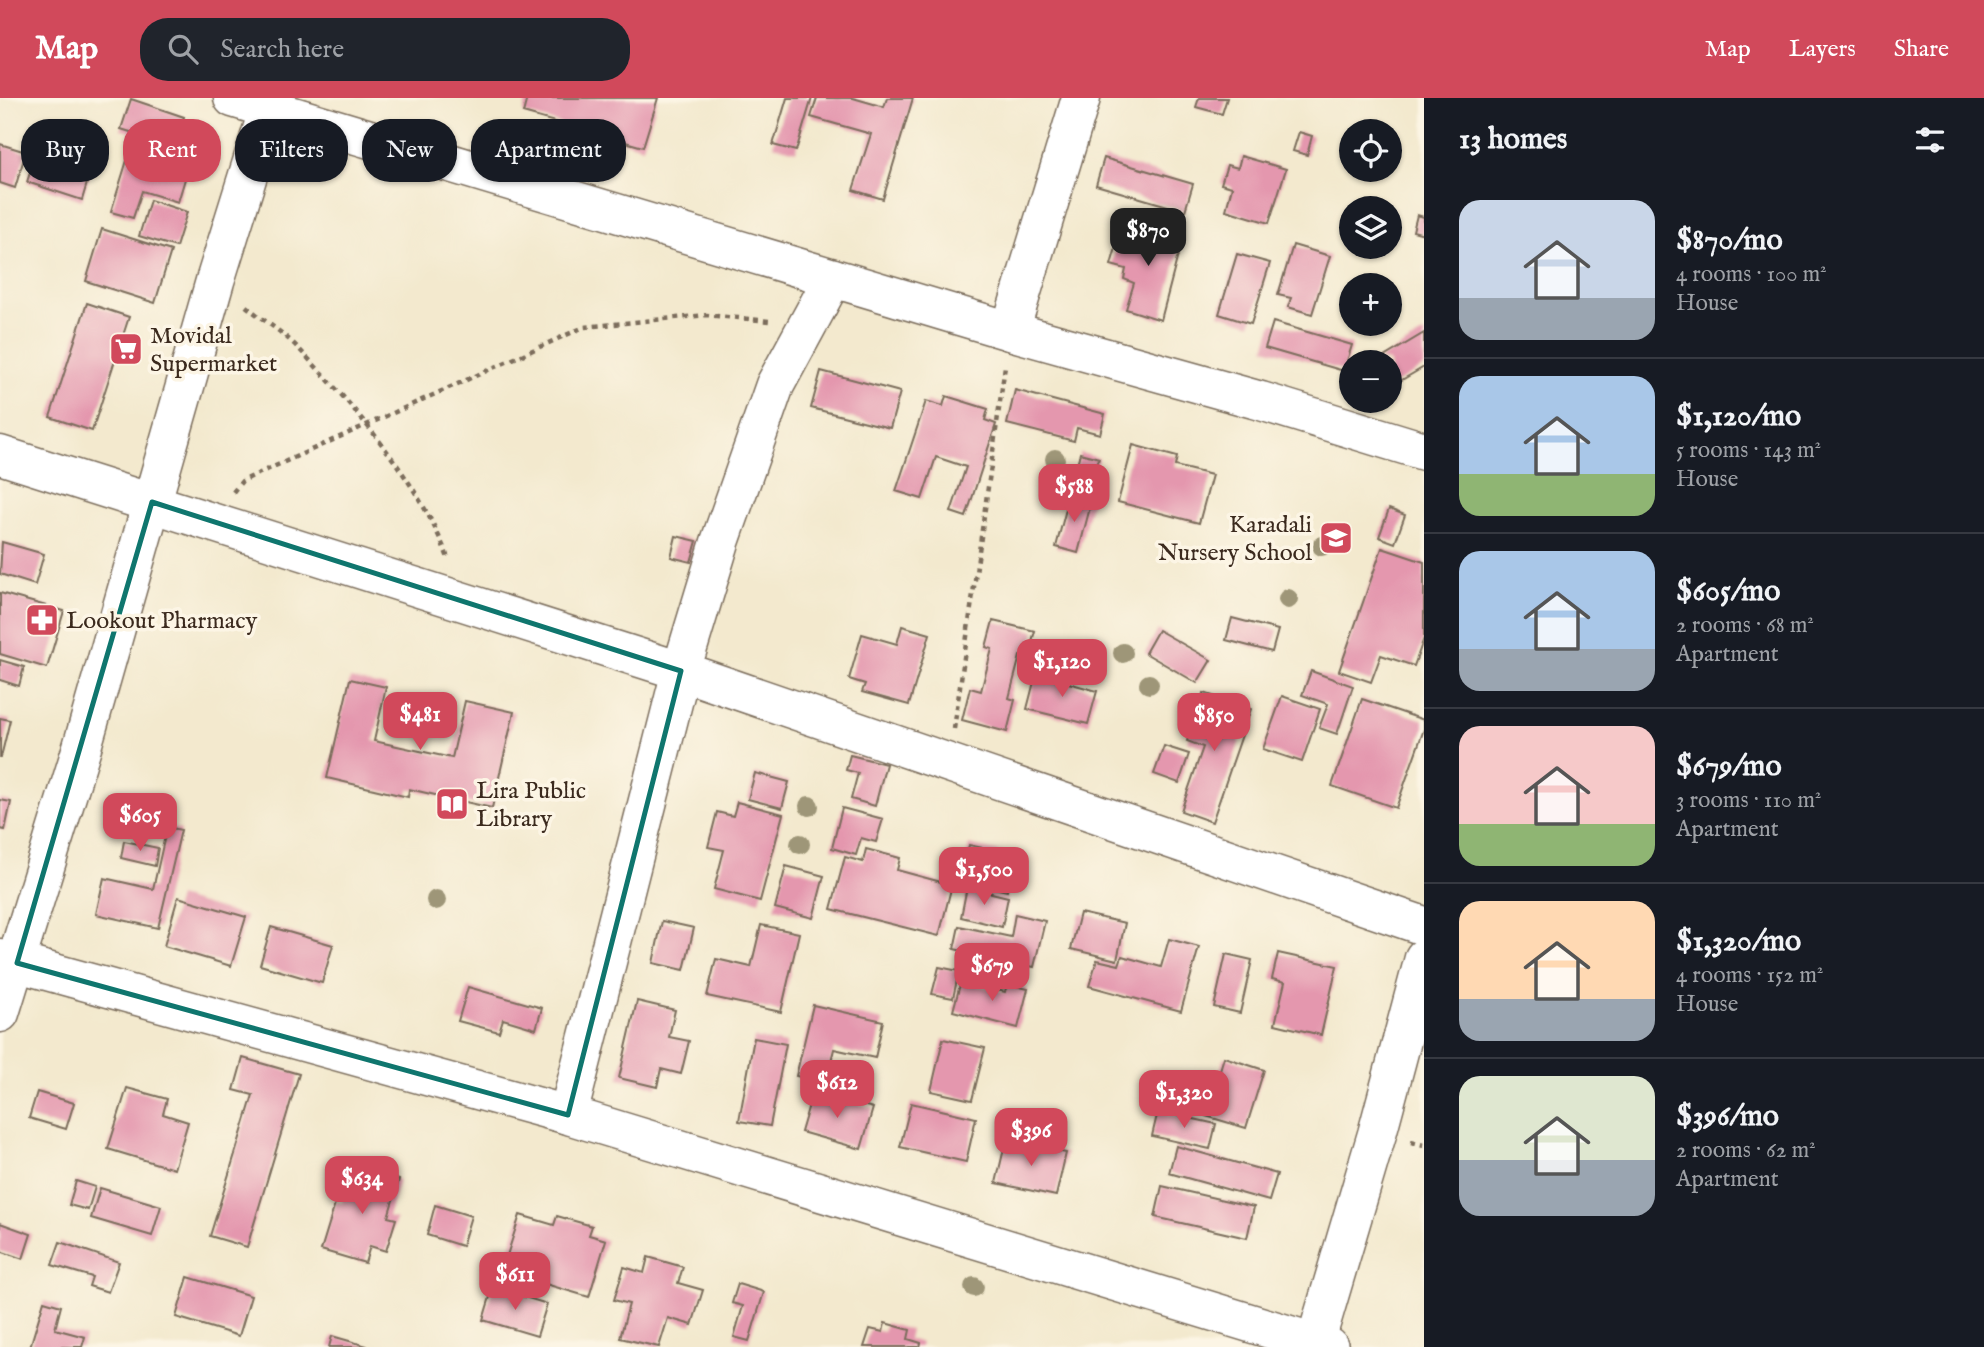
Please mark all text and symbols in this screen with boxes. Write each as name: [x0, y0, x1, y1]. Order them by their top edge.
search box: [140, 18, 630, 81]
text: Map: [35, 28, 98, 70]
icon: search: [164, 30, 202, 68]
text: Search here: [220, 33, 344, 66]
text: Map: [1705, 34, 1751, 65]
text: Layers: [1789, 34, 1856, 65]
text: Share: [1894, 34, 1949, 65]
chip: Buy: [21, 119, 109, 182]
chip: Rent: [123, 119, 221, 182]
chip: Filters: [235, 119, 348, 182]
chip: New: [362, 119, 457, 182]
chip: Apartment: [471, 119, 626, 182]
map controls: [1339, 119, 1402, 413]
button: locate: [1339, 119, 1402, 182]
text: 13 homes: [1459, 121, 1567, 159]
icon: filters: [1911, 121, 1949, 159]
button: layers: [1339, 196, 1402, 259]
pin: $870: [1107, 208, 1189, 268]
text: $870: [1126, 216, 1170, 245]
text: $870/mo: [1676, 222, 1783, 260]
icon: home: [1515, 228, 1599, 312]
text: 4 rooms · 100 m²: [1676, 260, 1827, 289]
button: +: [1339, 273, 1402, 336]
text: House: [1676, 289, 1738, 318]
place label: Movidal Supermarket: [150, 321, 277, 380]
supermarket icon: Movidal Supermarket: [107, 330, 145, 368]
button: −: [1339, 350, 1402, 413]
text: $1,120/mo: [1676, 398, 1801, 436]
icon: home: [1515, 404, 1599, 488]
text: 5 rooms · 143 m²: [1676, 436, 1821, 465]
pin: $588: [1033, 464, 1115, 524]
text: House: [1676, 465, 1738, 494]
text: $588: [1054, 472, 1094, 501]
place label: Karadali Nursery School: [1158, 510, 1312, 569]
school or university icon: Karadali Nursery School: [1317, 519, 1355, 557]
text: $605/mo: [1676, 573, 1780, 611]
icon: home: [1515, 579, 1599, 663]
pharmacy icon: Lookout Pharmacy: [23, 601, 61, 639]
place label: Lookout Pharmacy: [66, 606, 258, 637]
text: 2 rooms · 68 m²: [1676, 611, 1814, 640]
pin: $1,120: [1005, 640, 1119, 699]
text: Apartment: [1676, 640, 1779, 669]
text: $1,120: [1033, 647, 1091, 676]
pin: $481: [379, 692, 461, 752]
pin: $850: [1173, 694, 1255, 753]
text: $481: [399, 700, 441, 729]
text: $850: [1193, 701, 1235, 730]
text: $679/mo: [1676, 748, 1782, 786]
icon: home: [1515, 754, 1599, 838]
place label: Lira Public Library: [476, 776, 586, 835]
library icon: Lira Public Library: [433, 785, 471, 823]
text: 3 rooms · 110 m²: [1676, 786, 1821, 815]
pin: $605: [99, 794, 181, 853]
text: $605: [119, 801, 161, 830]
text: Apartment: [1676, 815, 1779, 844]
pin: $1,500: [927, 848, 1041, 907]
text: $1,500: [955, 855, 1013, 884]
text: $1,320/mo: [1676, 923, 1801, 961]
icon: home: [1515, 929, 1599, 1013]
pin: $679: [951, 944, 1033, 1003]
text: $679: [970, 951, 1014, 980]
text: 4 rooms · 152 m²: [1676, 961, 1823, 990]
text: House: [1676, 990, 1738, 1019]
pin: $612: [796, 1060, 878, 1120]
text: $612: [816, 1068, 858, 1097]
pin: $1,320: [1127, 1070, 1241, 1130]
text: $1,320: [1155, 1078, 1213, 1107]
text: $396/mo: [1676, 1098, 1779, 1136]
icon: home: [1515, 1104, 1599, 1188]
pin: $396: [990, 1108, 1072, 1168]
text: $396: [1010, 1116, 1052, 1145]
text: 2 rooms · 62 m²: [1676, 1136, 1816, 1165]
pin: $634: [321, 1156, 403, 1216]
text: $634: [341, 1164, 383, 1193]
text: Apartment: [1676, 1165, 1779, 1194]
pin: $611: [474, 1252, 556, 1312]
text: $611: [495, 1260, 535, 1289]

